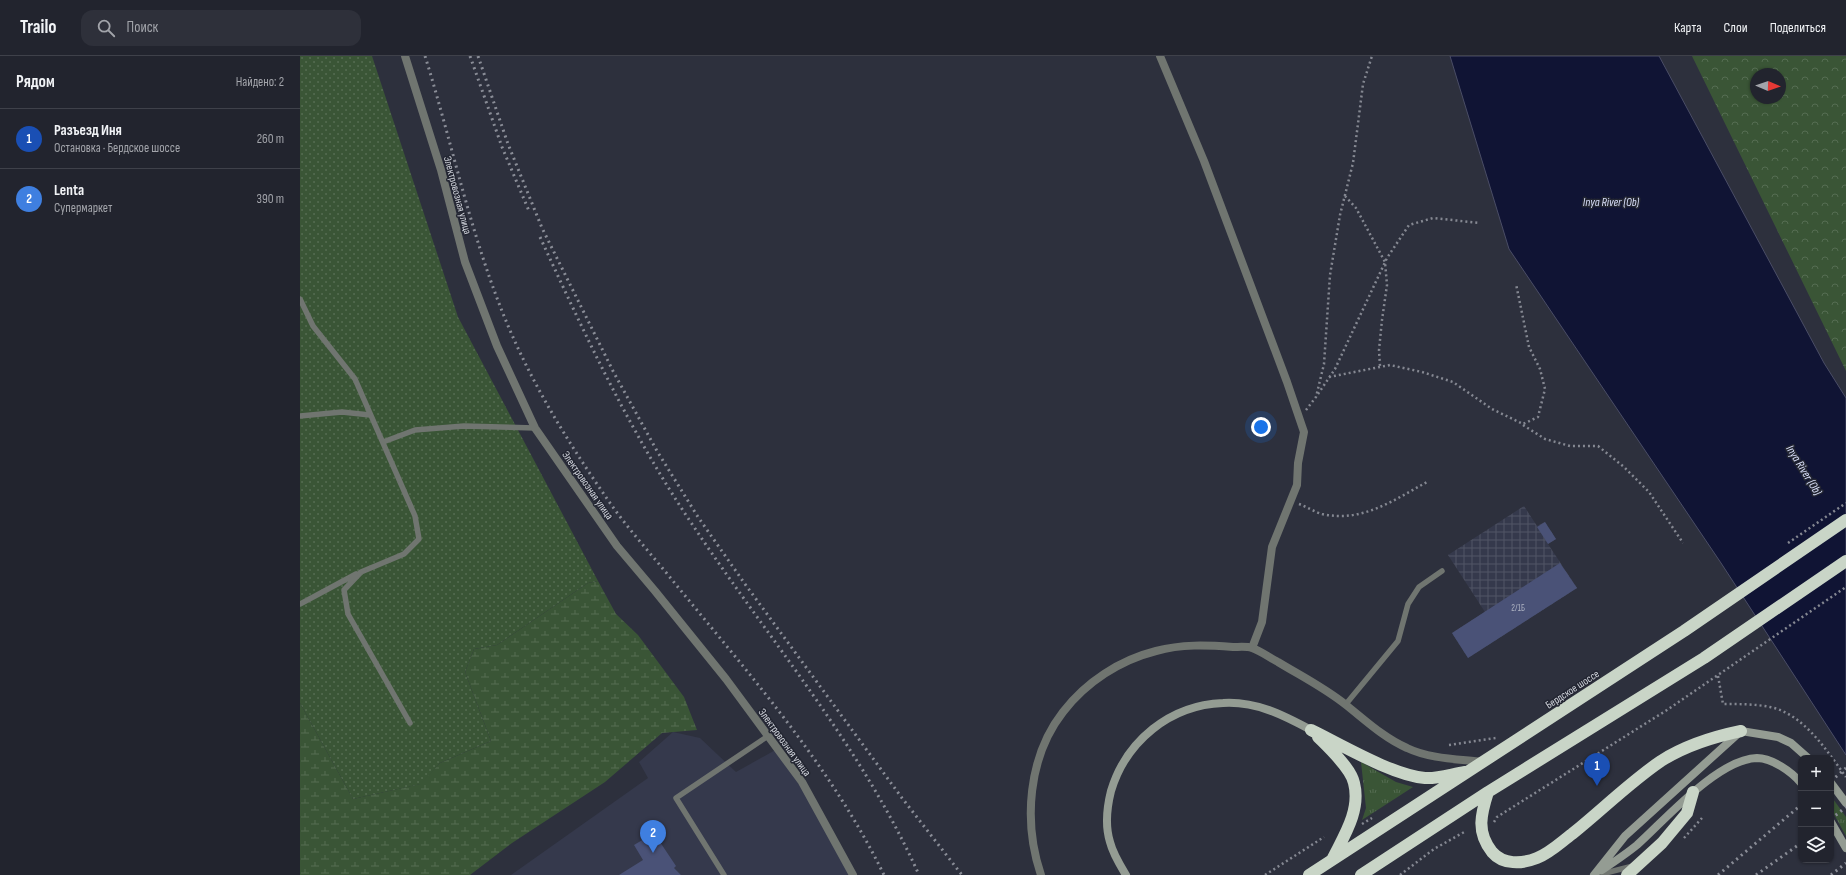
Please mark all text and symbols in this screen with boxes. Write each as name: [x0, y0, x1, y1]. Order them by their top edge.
search box: [81, 10, 361, 46]
text: Trailo: [20, 16, 57, 39]
icon: search: [95, 17, 117, 39]
text: Поиск: [127, 18, 158, 37]
text: Карта: [1674, 19, 1702, 36]
text: Слои: [1724, 19, 1748, 36]
text: Поделиться: [1770, 19, 1826, 36]
north arrow: [1750, 68, 1786, 104]
text: Рядом: [16, 72, 55, 92]
text: Найдено: 2: [236, 74, 284, 90]
text: Разъезд Иня: [54, 121, 122, 140]
text: 1: [26, 131, 32, 147]
text: 260 m: [257, 131, 284, 147]
text: Остановка · Бердское шоссе: [54, 140, 180, 156]
street label: Электровозная улица: [441, 155, 474, 236]
text: Lenta: [54, 181, 84, 200]
text: 2: [26, 191, 32, 207]
text: 390 m: [257, 191, 284, 207]
water label: Inya River (Ob): [1583, 195, 1640, 210]
text: Супермаркет: [54, 200, 112, 216]
your location: [1251, 417, 1271, 437]
water label: Inya River (Ob): [1782, 442, 1825, 498]
street label: Электровозная улица: [559, 449, 616, 522]
house number: 2/1Б: [1511, 603, 1525, 614]
street label: Бердское шоссе: [1543, 667, 1602, 712]
street label: Электровозная улица: [756, 706, 814, 779]
pin: 1: [1584, 753, 1610, 786]
map controls: [1798, 755, 1834, 863]
button: +: [1798, 755, 1834, 791]
button: −: [1798, 791, 1834, 827]
pin: 2: [640, 820, 666, 853]
button: layers: [1798, 827, 1834, 863]

